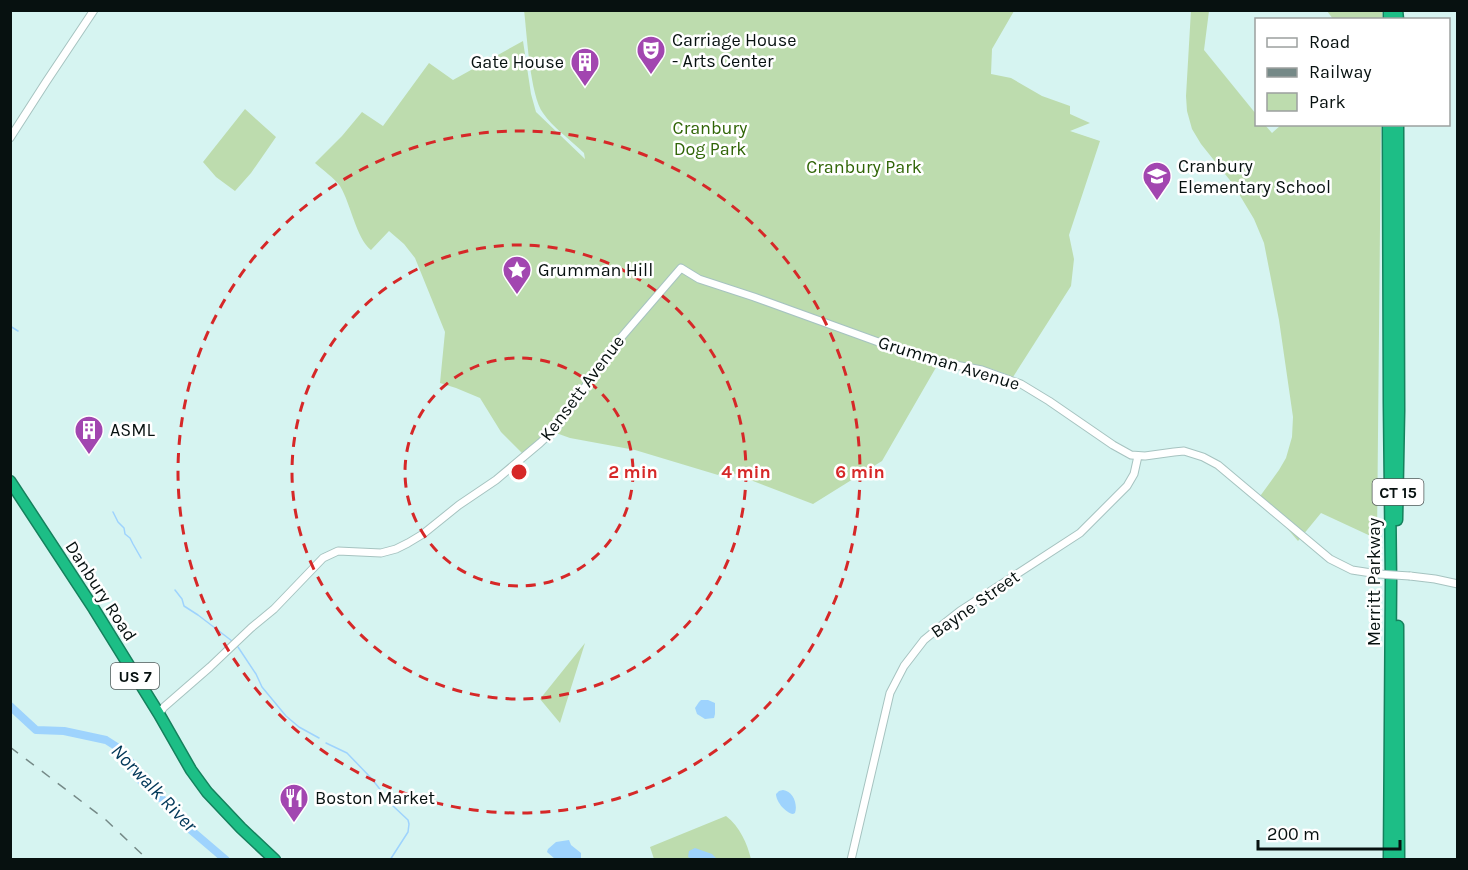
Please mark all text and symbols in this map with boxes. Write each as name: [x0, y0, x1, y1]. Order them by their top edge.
legend: [1255, 18, 1450, 126]
place label: Carriage House - Arts Center: [672, 29, 796, 72]
text: Road: [1309, 31, 1350, 53]
theatre icon: Carriage House - Arts Center: [635, 34, 667, 76]
building icon: Gate House: [569, 46, 601, 88]
place label: Gate House: [471, 51, 564, 73]
text: Railway: [1309, 61, 1372, 83]
text: Park: [1309, 91, 1346, 113]
park label: Cranbury Dog Park: [673, 117, 748, 160]
place label: Cranbury Elementary School: [1178, 155, 1331, 198]
park label: Cranbury Park: [806, 156, 922, 178]
school or university icon: Cranbury Elementary School: [1141, 160, 1173, 202]
place icon: Grumman Hill: [501, 254, 533, 296]
place label: Grumman Hill: [538, 259, 653, 281]
street label: Kensett Avenue: [535, 331, 629, 445]
street label: Grumman Avenue: [876, 331, 1022, 395]
building icon: ASML: [73, 414, 105, 456]
place label: ASML: [110, 419, 155, 441]
text: 2 min: [608, 461, 658, 483]
text: 4 min: [721, 461, 771, 483]
text: 6 min: [835, 461, 885, 483]
centre of rings: [509, 462, 529, 482]
road number: CT 15: [1372, 479, 1424, 505]
street label: Merritt Parkway: [1363, 517, 1385, 646]
street label: Danbury Road: [61, 537, 141, 645]
street label: Bayne Street: [926, 565, 1024, 643]
road number: US 7: [111, 663, 159, 689]
water label: Norwalk River: [106, 739, 202, 838]
restaurant icon: Boston Market: [278, 782, 310, 824]
place label: Boston Market: [315, 787, 435, 809]
scale bar: [1258, 813, 1400, 851]
text: 200 m: [1267, 823, 1320, 845]

